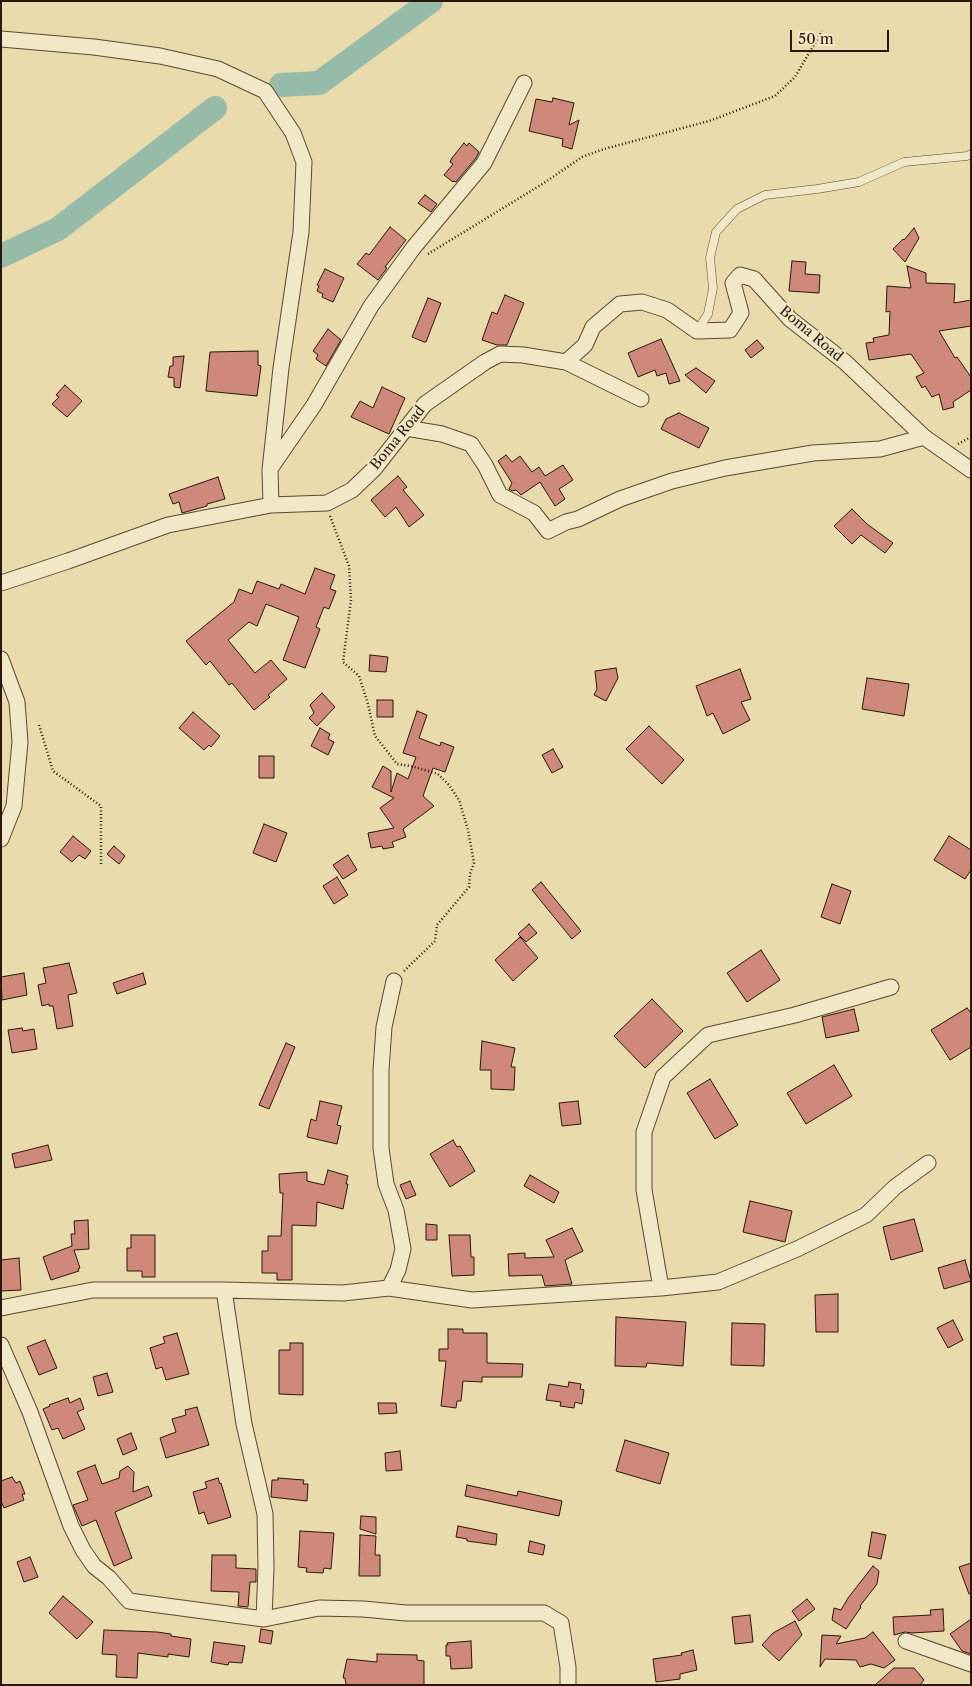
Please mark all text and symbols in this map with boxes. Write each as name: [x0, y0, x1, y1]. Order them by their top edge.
scale bar: [792, 20, 891, 52]
text: 50 m: [798, 29, 834, 48]
street label: Boma Road: [776, 303, 846, 365]
street label: Boma Road: [367, 403, 429, 473]

